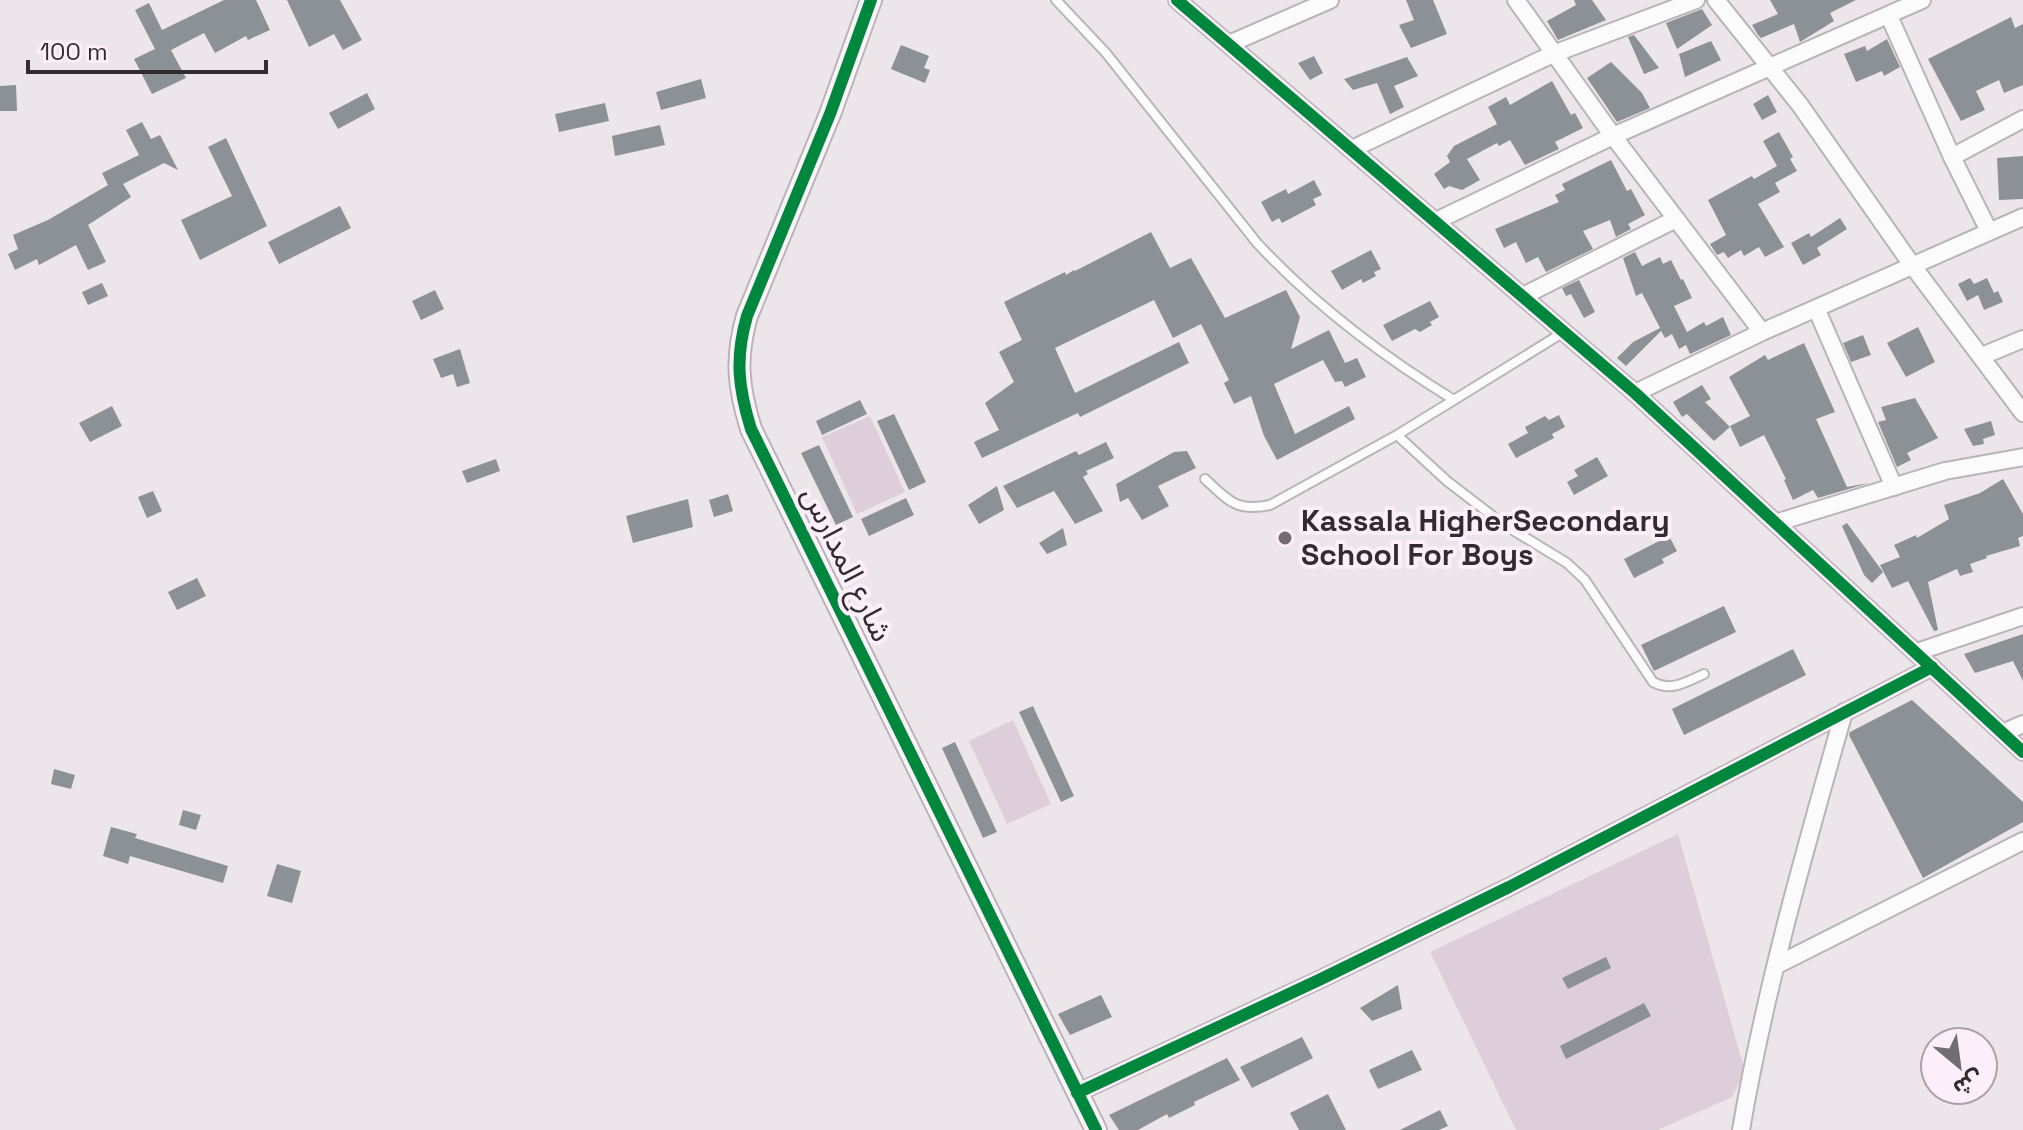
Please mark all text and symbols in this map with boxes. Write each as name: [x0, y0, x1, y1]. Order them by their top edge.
scale bar: [28, 24, 266, 74]
text: 100 m: [40, 36, 108, 67]
street label: شارع المدارس: [790, 480, 902, 649]
place label: Kassala HigherSecondary School For Boys: [1301, 501, 1670, 574]
marker: Kassala HigherSecondary School For Boys: [1276, 529, 1294, 547]
north arrow: [1919, 1026, 1999, 1106]
text: ش: [1949, 1064, 1989, 1103]

